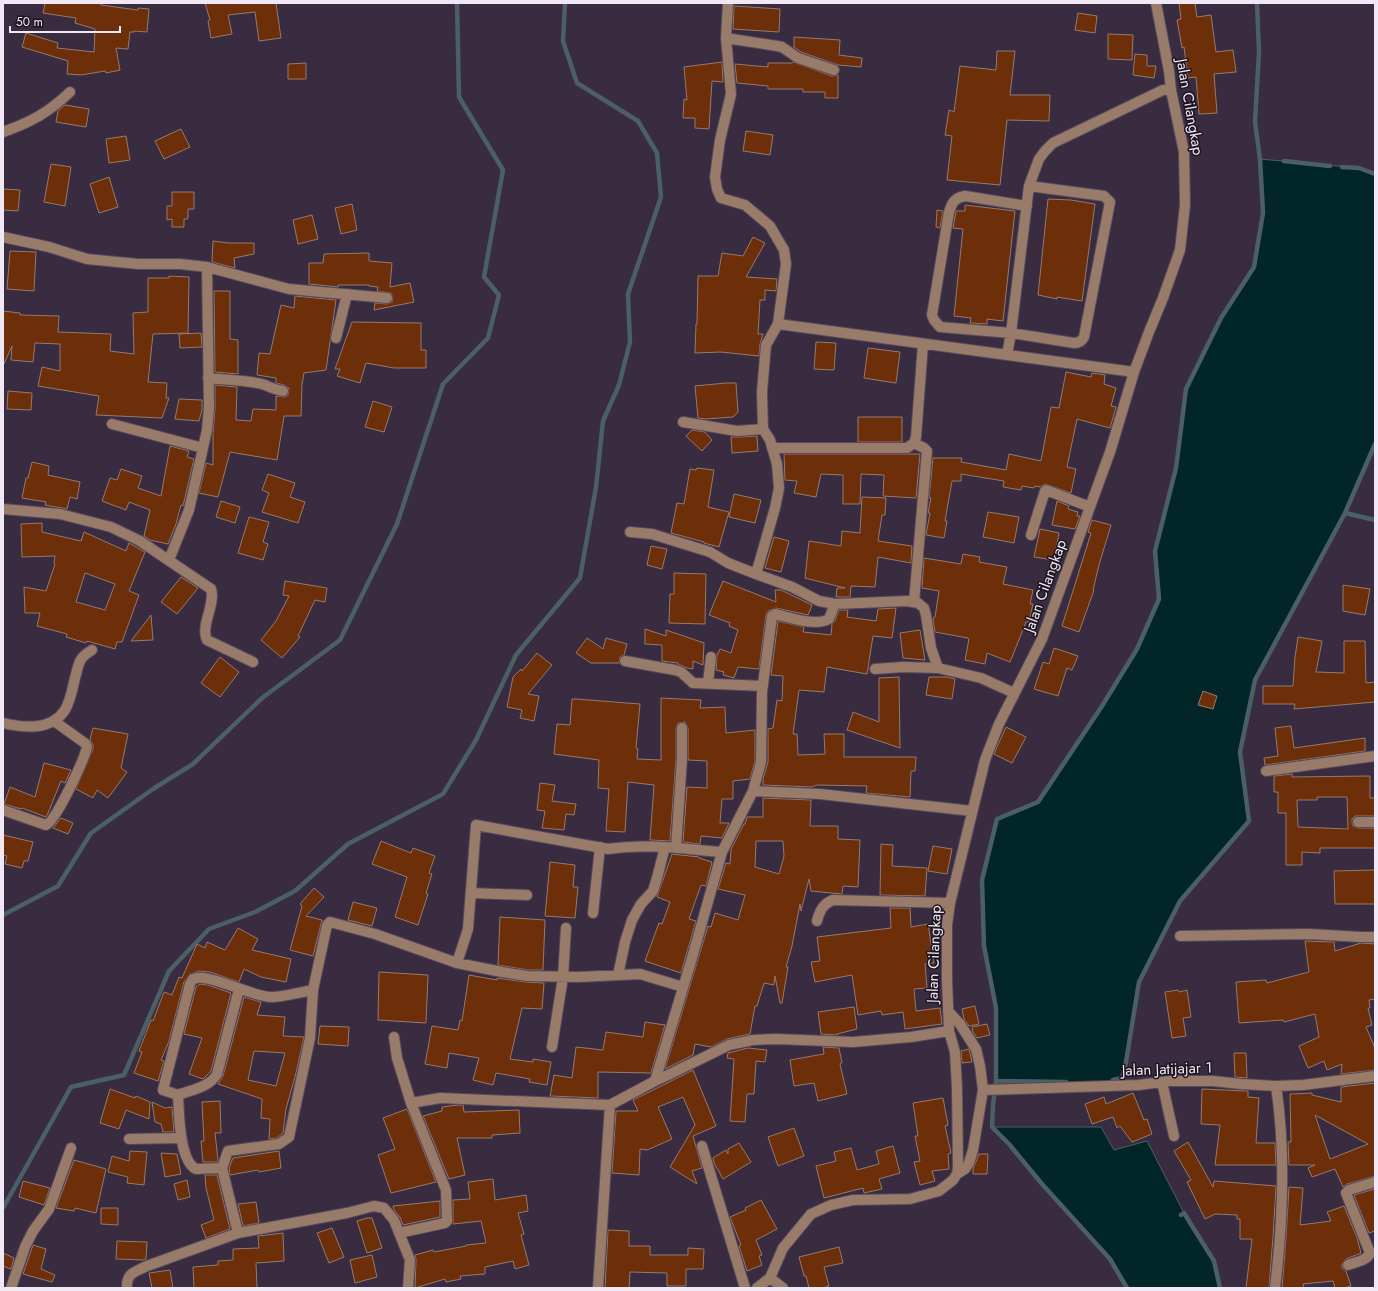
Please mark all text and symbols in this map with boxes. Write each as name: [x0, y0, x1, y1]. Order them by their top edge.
scale bar: [10, 8, 120, 34]
text: 50 m: [16, 13, 43, 31]
street label: Jalan Cilangkap: [1170, 55, 1209, 157]
street label: Jalan Cilangkap: [1017, 536, 1072, 637]
street label: Jalan Cilangkap: [921, 904, 947, 1005]
street label: Jalan Jatijajar 1: [1119, 1056, 1213, 1082]

